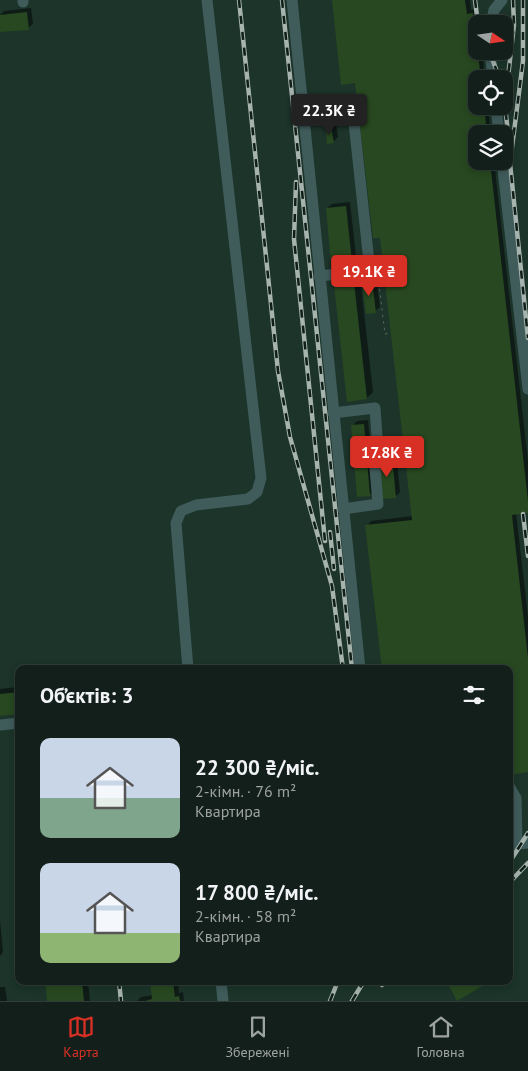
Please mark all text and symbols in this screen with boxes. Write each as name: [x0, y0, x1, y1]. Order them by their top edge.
north arrow: [468, 15, 512, 60]
map controls: [468, 15, 513, 170]
button: locate: [468, 70, 513, 115]
pin: 22.3K ₴: [283, 94, 375, 136]
text: 22.3K ₴: [302, 100, 356, 120]
button: layers: [468, 125, 513, 170]
pin: 19.1K ₴: [323, 254, 415, 297]
text: 19.1K ₴: [342, 261, 396, 281]
pin: 17.8K ₴: [341, 436, 433, 478]
text: 17.8K ₴: [361, 442, 413, 462]
icon: filters: [460, 681, 488, 709]
text: Об’єктів: 3: [40, 682, 133, 709]
text: 22 300 ₴/міс.: [195, 754, 320, 781]
icon: home: [80, 758, 140, 818]
text: 2-кімн. · 76 m²: [195, 781, 296, 801]
text: Квартира: [195, 801, 261, 821]
text: 17 800 ₴/міс.: [195, 879, 318, 906]
icon: home: [80, 883, 140, 943]
text: 2-кімн. · 58 m²: [195, 906, 296, 926]
text: Квартира: [195, 926, 261, 946]
tab: Карта: [63, 1013, 99, 1061]
tab: Збережені: [225, 1013, 290, 1061]
tab: Головна: [417, 1013, 465, 1061]

